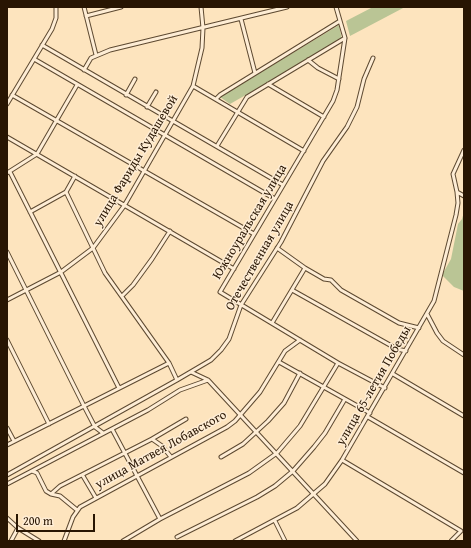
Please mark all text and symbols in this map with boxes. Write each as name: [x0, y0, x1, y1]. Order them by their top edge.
street label: улица Фариды Кудашевой: [90, 92, 182, 230]
street label: Южноуральская улица: [210, 162, 290, 282]
street label: Отечественная улица: [222, 199, 298, 313]
street label: улица 65-летия Победы: [333, 323, 415, 449]
street label: улица Матвея Лобавского: [93, 407, 229, 493]
scale bar: [18, 506, 97, 532]
text: 200 m: [23, 512, 53, 529]

